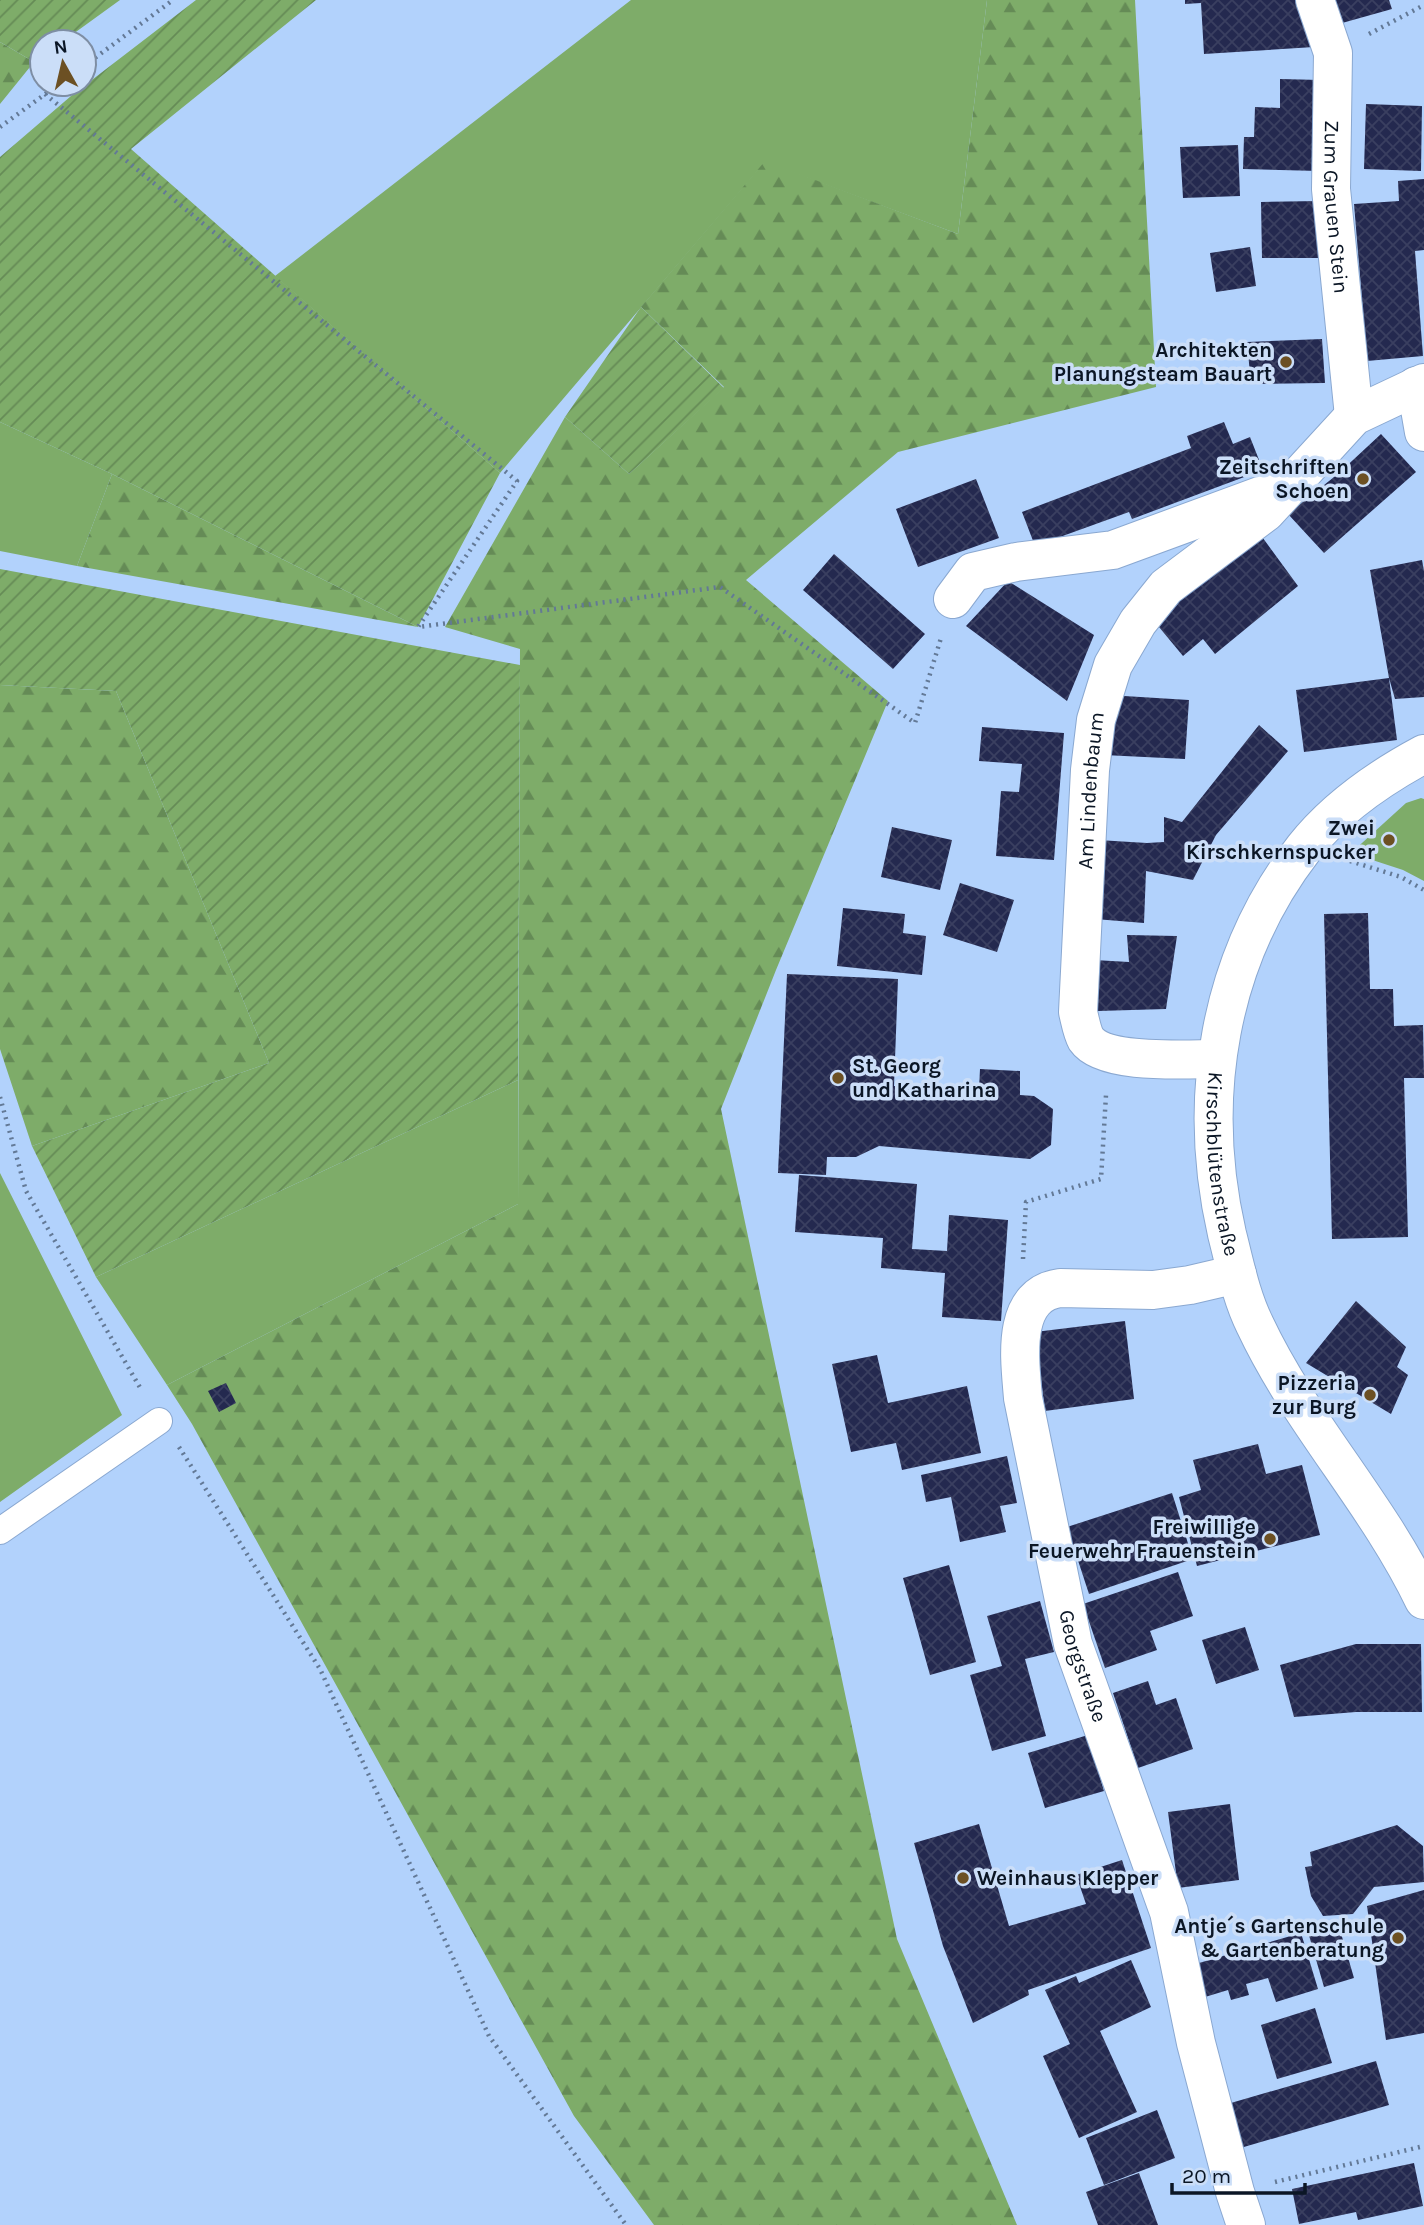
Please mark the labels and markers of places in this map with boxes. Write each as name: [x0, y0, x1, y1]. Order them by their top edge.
place label: Architekten Planungsteam Bauart: [1054, 338, 1272, 386]
marker: Architekten Planungsteam Bauart: [1278, 354, 1294, 370]
place label: Zeitschriften Schoen: [1219, 455, 1349, 503]
marker: Zeitschriften Schoen: [1355, 471, 1371, 487]
place label: Zwei Kirschkernspucker: [1186, 816, 1376, 864]
marker: Zwei Kirschkernspucker: [1381, 832, 1397, 848]
place label: St. Georg und Katharina: [852, 1054, 997, 1102]
marker: St. Georg und Katharina: [830, 1070, 846, 1086]
place label: Pizzeria zur Burg: [1272, 1371, 1356, 1419]
marker: Pizzeria zur Burg: [1362, 1387, 1378, 1403]
place label: Freiwillige Feuerwehr Frauenstein: [1028, 1515, 1256, 1563]
marker: Freiwillige Feuerwehr Frauenstein: [1262, 1531, 1278, 1547]
place label: Weinhaus Klepper: [977, 1866, 1159, 1890]
marker: Weinhaus Klepper: [955, 1870, 971, 1886]
place label: Antje´s Gartenschule & Gartenberatung: [1174, 1914, 1384, 1962]
marker: Antje´s Gartenschule & Gartenberatung: [1390, 1930, 1406, 1946]

